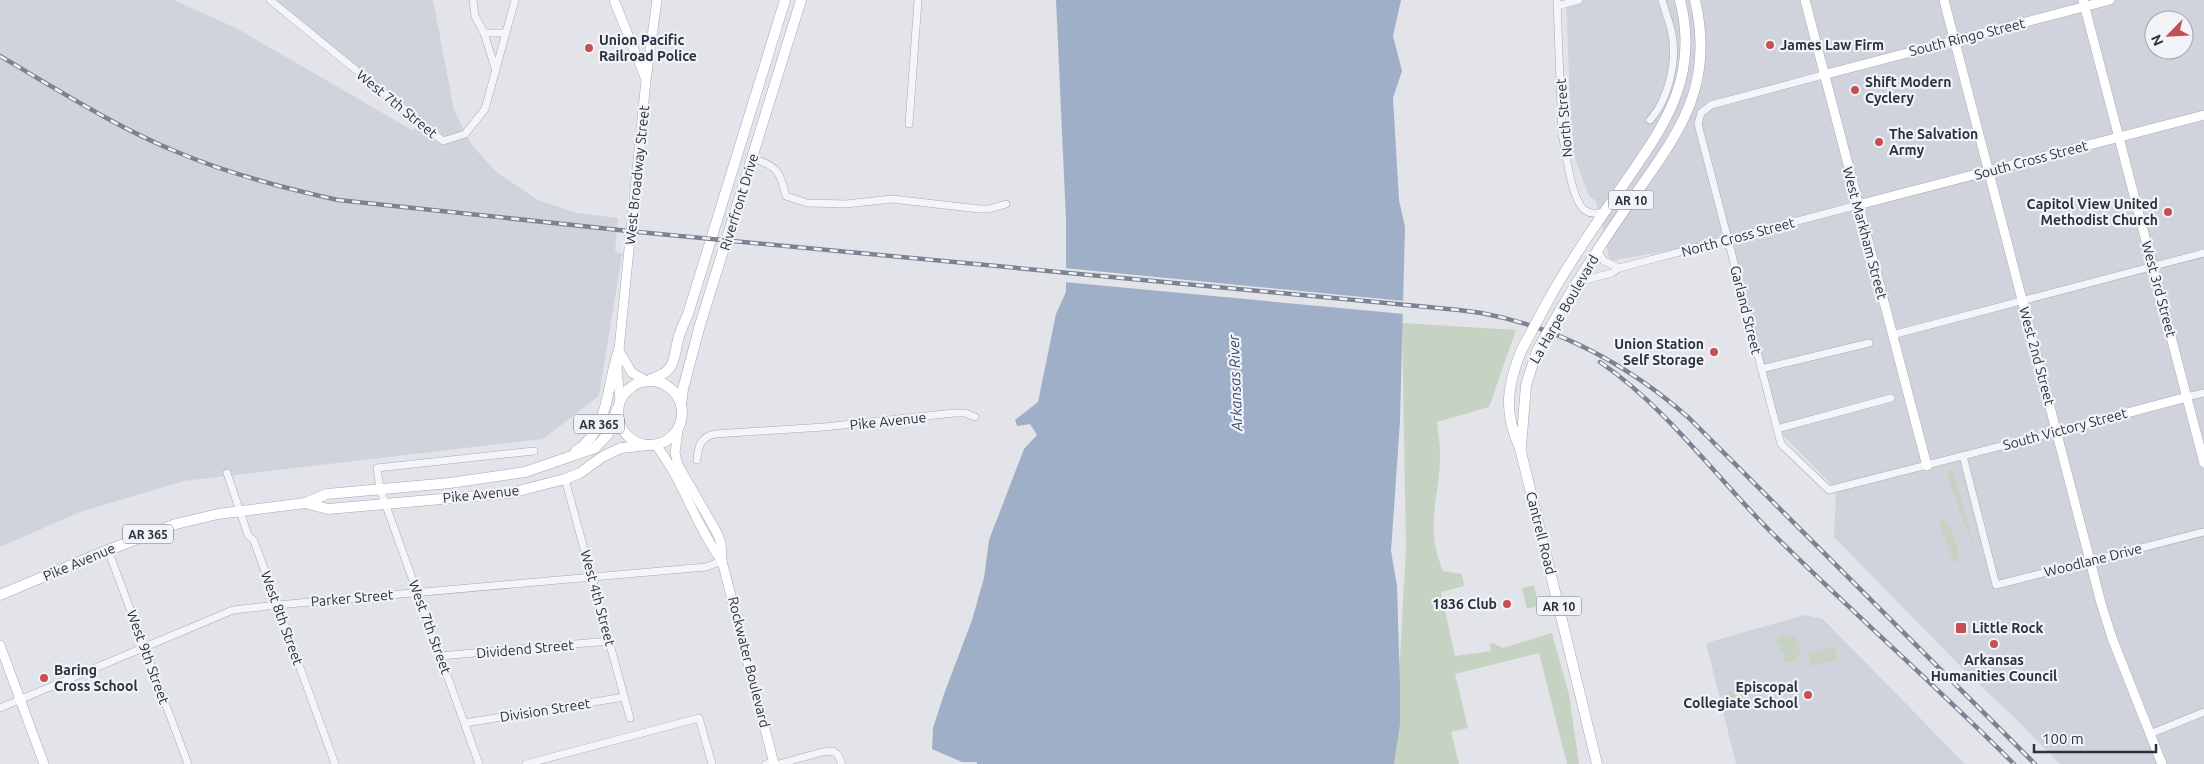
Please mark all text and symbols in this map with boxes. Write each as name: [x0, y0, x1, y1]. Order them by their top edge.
north arrow: [2144, 10, 2194, 60]
street label: South Ringo Street: [1907, 15, 2027, 59]
place label: Union Pacific Railroad Police: [599, 32, 697, 64]
text: N: [2148, 32, 2167, 48]
place label: James Law Firm: [1780, 37, 1884, 53]
marker: James Law Firm: [1764, 39, 1776, 51]
marker: Union Pacific Railroad Police: [583, 42, 595, 54]
street label: West 7th Street: [354, 67, 441, 142]
place label: Shift Modern Cyclery: [1865, 74, 1951, 106]
street label: North Street: [1553, 77, 1575, 158]
marker: Shift Modern Cyclery: [1849, 84, 1861, 96]
street label: West Broadway Street: [622, 104, 652, 245]
place label: The Salvation Army: [1889, 126, 1978, 158]
marker: The Salvation Army: [1873, 136, 1885, 148]
street label: South Cross Street: [1973, 137, 2090, 183]
street label: Riverfront Drive: [717, 152, 761, 252]
street label: West Markham Street: [1840, 165, 1891, 301]
road number: AR 10: [1608, 190, 1654, 210]
place label: Capitol View United Methodist Church: [2027, 196, 2158, 228]
marker: Capitol View United Methodist Church: [2162, 206, 2174, 218]
street label: North Cross Street: [1680, 214, 1797, 260]
street label: West 3rd Street: [2138, 239, 2180, 339]
street label: La Harpe Boulevard: [1526, 252, 1602, 366]
street label: Garland Street: [1727, 264, 1765, 357]
street label: West 2nd Street: [2016, 305, 2058, 408]
water label: Arkansas River: [1225, 333, 1245, 433]
place label: Union Station Self Storage: [1614, 336, 1704, 368]
marker: Union Station Self Storage: [1708, 346, 1720, 358]
street label: South Victory Street: [2001, 405, 2129, 453]
street label: Pike Avenue: [849, 409, 927, 433]
road number: AR 365: [574, 414, 624, 434]
street label: Pike Avenue: [442, 482, 520, 506]
street label: Cantrell Road: [1523, 490, 1559, 576]
road number: AR 365: [123, 524, 173, 544]
street label: Pike Avenue: [41, 540, 117, 584]
street label: Woodlane Drive: [2042, 540, 2144, 580]
street label: West 4th Street: [577, 548, 619, 648]
street label: West 8th Street: [258, 569, 307, 668]
street label: West 7th Street: [406, 578, 455, 677]
street label: Parker Street: [310, 586, 394, 610]
street label: Rockwater Boulevard: [725, 595, 773, 729]
place label: 1836 Club: [1432, 596, 1497, 612]
road number: AR 10: [1536, 596, 1582, 616]
marker: 1836 Club: [1501, 598, 1513, 610]
street label: West 9th Street: [124, 608, 173, 707]
place label: Little Rock: [1972, 620, 2043, 636]
marker: Little Rock: [1954, 621, 1968, 635]
street label: Dividend Street: [476, 637, 575, 661]
marker: Arkansas Humanities Council: [1988, 638, 2000, 650]
place label: Arkansas Humanities Council: [1931, 652, 2057, 684]
place label: Baring Cross School: [54, 662, 138, 694]
marker: Baring Cross School: [38, 672, 50, 684]
place label: Episcopal Collegiate School: [1683, 679, 1798, 711]
marker: Episcopal Collegiate School: [1802, 689, 1814, 701]
street label: Division Street: [499, 695, 592, 725]
scale bar: [2034, 722, 2156, 754]
text: 100 m: [2042, 730, 2084, 747]

